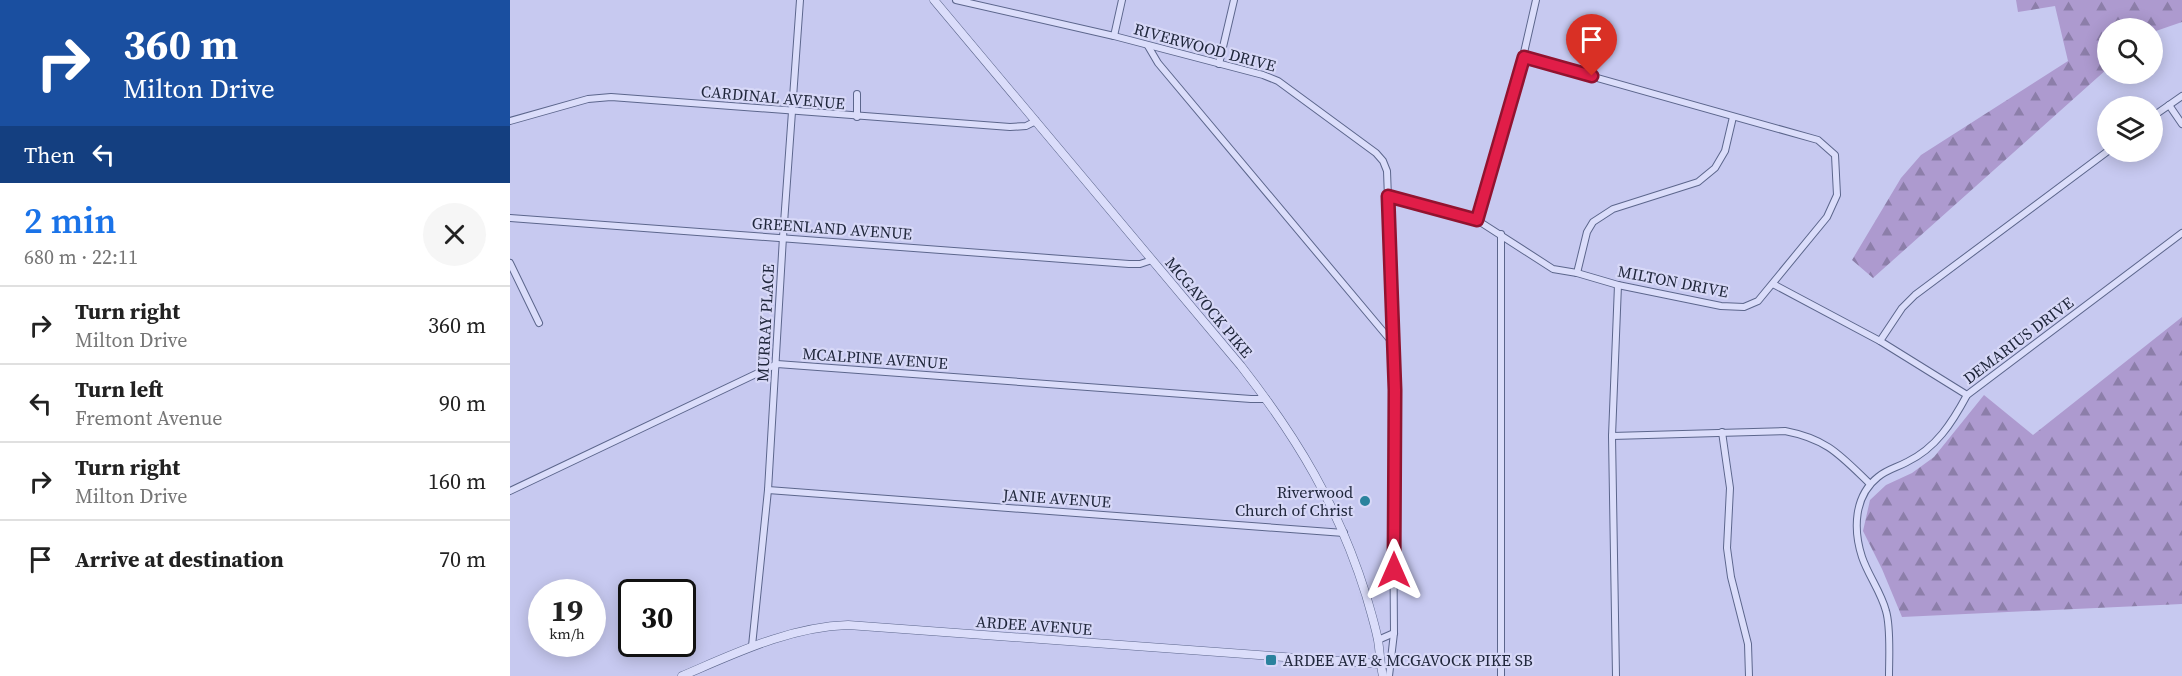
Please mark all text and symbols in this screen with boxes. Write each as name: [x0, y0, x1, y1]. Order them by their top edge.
pin: [1566, 14, 1617, 76]
text: 360 m: [123, 15, 238, 73]
street label: RIVERWOOD DRIVE: [1131, 17, 1279, 77]
map controls: [2097, 18, 2163, 162]
button: search: [2097, 18, 2163, 84]
icon: arrive: [1575, 23, 1608, 56]
icon: right: [24, 24, 102, 102]
text: Milton Drive: [123, 70, 275, 107]
street label: CARDINAL AVENUE: [700, 80, 846, 114]
button: layers: [2097, 96, 2163, 162]
icon: left: [87, 138, 120, 171]
text: Then: [24, 140, 75, 170]
text: 2 min: [24, 196, 116, 245]
button: close: [423, 203, 486, 266]
street label: GREENLAND AVENUE: [751, 211, 913, 245]
text: 680 m · 22:11: [24, 243, 138, 271]
street label: MCGAVOCK PIKE: [1160, 252, 1258, 362]
street label: MILTON DRIVE: [1616, 259, 1731, 303]
street label: MURRAY PLACE: [751, 263, 779, 382]
street label: DEMARIUS DRIVE: [1958, 291, 2078, 389]
text: Turn right: [75, 296, 180, 326]
icon: right: [24, 309, 57, 342]
text: 360 m: [428, 310, 486, 340]
text: Milton Drive: [75, 326, 187, 354]
street label: MCALPINE AVENUE: [802, 342, 949, 374]
text: Turn left: [75, 374, 163, 404]
icon: left: [24, 387, 57, 420]
text: 90 m: [439, 388, 486, 418]
text: Fremont Avenue: [75, 404, 222, 432]
text: Turn right: [75, 452, 180, 482]
icon: right: [24, 465, 57, 498]
text: 160 m: [428, 466, 486, 496]
place label: Riverwood Church of Christ: [1235, 481, 1354, 521]
text: Milton Drive: [75, 482, 187, 510]
street label: JANIE AVENUE: [1001, 483, 1112, 513]
marker: Riverwood Church of Christ: [1358, 494, 1372, 508]
position arrow: [1362, 538, 1426, 602]
icon: arrive: [24, 543, 57, 576]
text: Arrive at destination: [75, 544, 284, 574]
text: 70 m: [439, 544, 486, 574]
speed limit sign: 30: [618, 579, 696, 657]
text: 19: [551, 590, 583, 631]
street label: ARDEE AVENUE: [975, 610, 1093, 640]
text: km/h: [549, 623, 585, 644]
place label: ARDEE AVE & MCGAVOCK PIKE SB: [1283, 649, 1533, 671]
marker: ARDEE AVE & MCGAVOCK PIKE SB: [1264, 653, 1278, 667]

